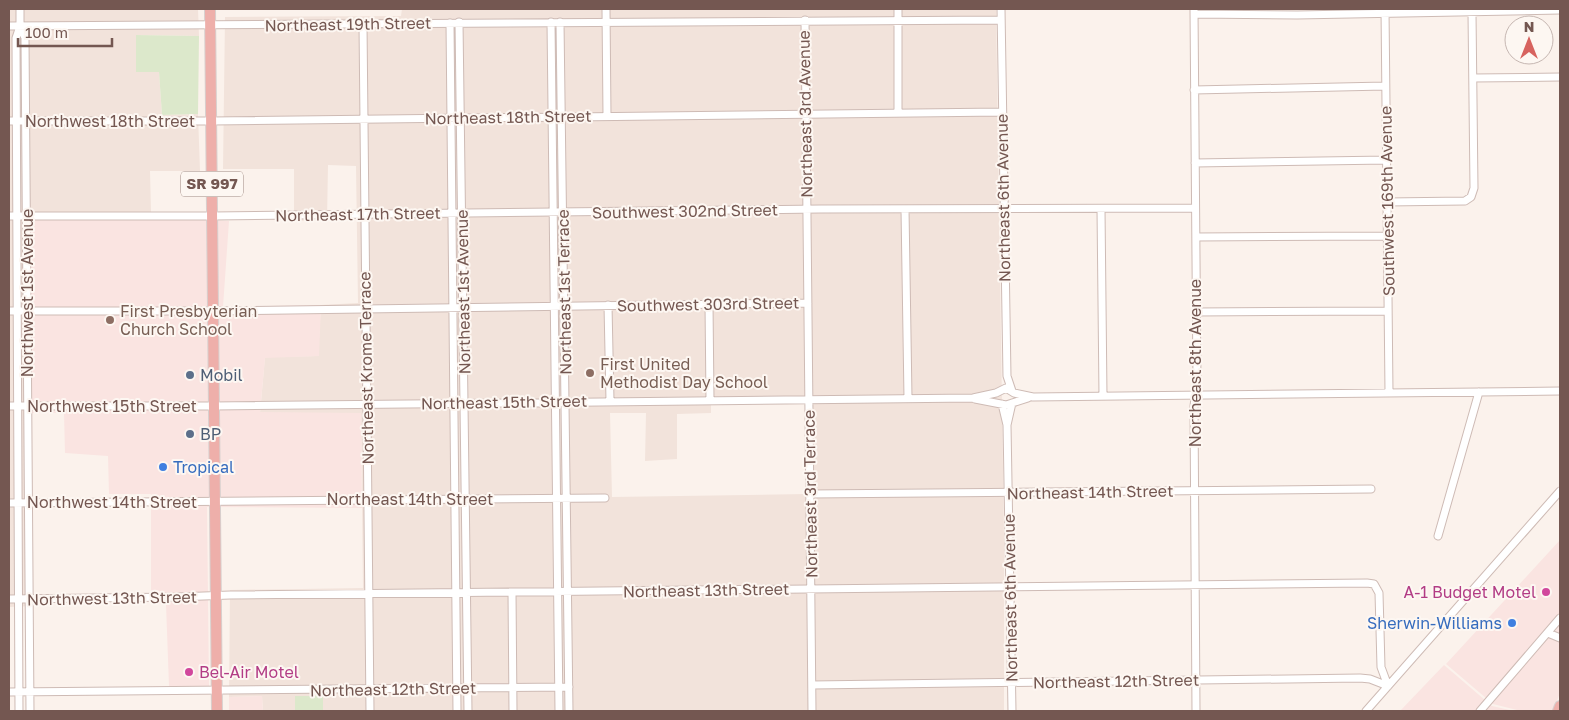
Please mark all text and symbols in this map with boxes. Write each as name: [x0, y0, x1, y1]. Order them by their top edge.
street label: Northeast 19th Street: [264, 13, 432, 35]
scale bar: [18, 15, 111, 47]
north arrow: [1504, 15, 1554, 65]
text: N: [1524, 18, 1534, 35]
text: 100 m: [25, 23, 68, 41]
street label: Northeast 3rd Avenue: [794, 30, 816, 198]
street label: Northeast 18th Street: [424, 106, 592, 128]
street label: Southwest 169th Avenue: [1375, 106, 1399, 296]
street label: Northwest 18th Street: [25, 111, 195, 131]
street label: Northeast 6th Avenue: [992, 114, 1014, 282]
road number: SR 997: [181, 172, 243, 196]
street label: Southwest 302nd Street: [592, 199, 778, 223]
street label: Northeast 17th Street: [275, 203, 441, 225]
street label: Northwest 1st Avenue: [17, 209, 37, 377]
street label: Northeast 1st Avenue: [452, 209, 474, 375]
street label: Northeast 1st Terrace: [553, 209, 575, 375]
street label: Northeast Krome Terrace: [354, 271, 378, 465]
street label: Northeast 8th Avenue: [1185, 279, 1205, 447]
street label: Southwest 303rd Street: [617, 292, 799, 316]
place label: First Presbyterian Church School: [120, 301, 257, 339]
marker: First Presbyterian Church School: [104, 314, 116, 326]
place label: First United Methodist Day School: [600, 354, 768, 392]
place label: Mobil: [200, 365, 243, 385]
marker: First United Methodist Day School: [584, 367, 596, 379]
marker: Mobil: [184, 369, 196, 381]
street label: Northeast 15th Street: [421, 391, 587, 413]
street label: Northwest 15th Street: [27, 396, 197, 416]
street label: Northeast 3rd Terrace: [799, 410, 821, 578]
place label: BP: [200, 424, 221, 444]
marker: BP: [184, 428, 196, 440]
place label: Tropical: [173, 457, 234, 477]
marker: Tropical: [157, 461, 169, 473]
street label: Northeast 14th Street: [1006, 481, 1174, 503]
street label: Northeast 14th Street: [327, 489, 493, 509]
street label: Northwest 14th Street: [27, 492, 197, 512]
street label: Northeast 6th Avenue: [999, 514, 1021, 682]
street label: Northeast 13th Street: [623, 579, 789, 601]
place label: A-1 Budget Motel: [1404, 582, 1536, 602]
marker: A-1 Budget Motel: [1540, 586, 1552, 598]
street label: Northwest 13th Street: [27, 587, 197, 609]
place label: Sherwin-Williams: [1367, 613, 1502, 633]
marker: Sherwin-Williams: [1506, 617, 1518, 629]
place label: Bel-Air Motel: [199, 662, 299, 682]
marker: Bel-Air Motel: [183, 666, 195, 678]
street label: Northeast 12th Street: [1033, 670, 1199, 692]
street label: Northeast 12th Street: [310, 678, 476, 700]

